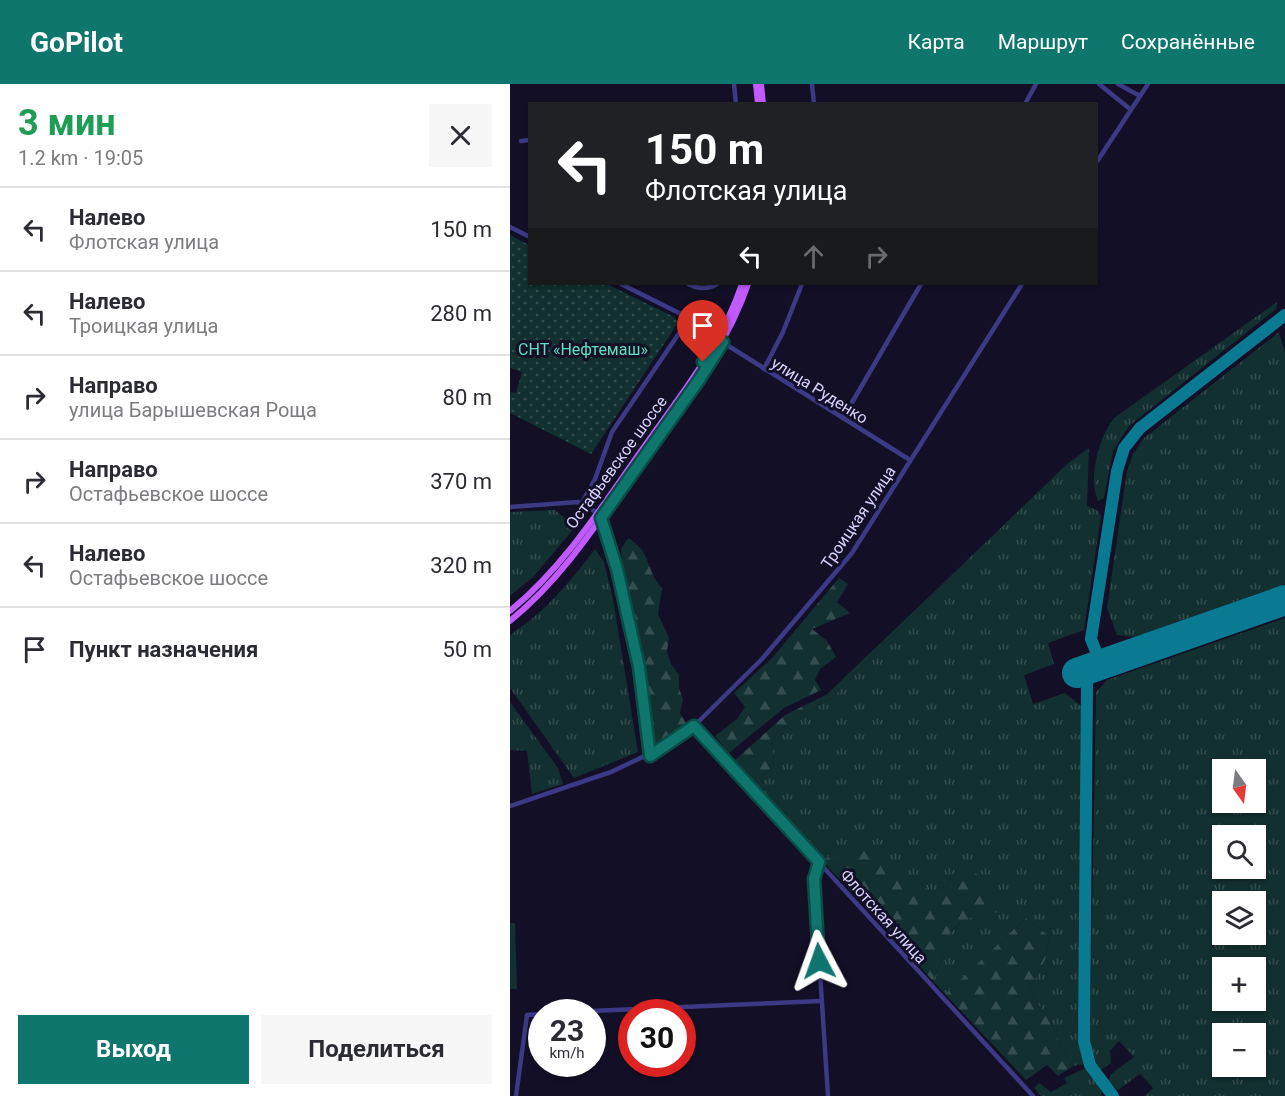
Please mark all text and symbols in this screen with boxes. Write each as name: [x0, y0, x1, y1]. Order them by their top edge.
text: GoPilot: [30, 26, 123, 59]
text: Карта: [908, 30, 965, 54]
text: Маршрут: [998, 30, 1088, 54]
text: Сохранённые: [1121, 30, 1255, 54]
text: 3 мин: [18, 102, 116, 144]
button: close: [429, 104, 492, 167]
text: 150 m: [645, 125, 764, 174]
icon: left: [546, 126, 624, 204]
text: 1.2 km · 19:05: [18, 146, 143, 170]
text: Флотская улица: [645, 175, 848, 207]
text: Налево: [69, 205, 146, 230]
icon: left: [18, 213, 51, 246]
text: 150 m: [430, 217, 492, 242]
text: Флотская улица: [69, 230, 219, 254]
icon: left: [734, 240, 767, 273]
icon: ahead: [797, 240, 830, 273]
icon: right: [860, 240, 893, 273]
text: Налево: [69, 289, 146, 314]
icon: left: [18, 297, 51, 330]
pin: [677, 300, 728, 362]
text: 280 m: [430, 301, 492, 326]
icon: arrive: [686, 309, 719, 342]
text: Троицкая улица: [69, 314, 218, 338]
park label: СНТ «Нефтемаш»: [518, 340, 648, 359]
street label: улица Руденко: [768, 353, 872, 428]
text: Направо: [69, 373, 158, 398]
icon: right: [18, 381, 51, 414]
text: 80 m: [443, 385, 492, 410]
street label: Остафьевское шоссе: [562, 392, 671, 532]
text: улица Барышевская Роща: [69, 398, 317, 422]
text: Направо: [69, 457, 158, 482]
street label: Троицкая улица: [817, 462, 900, 572]
icon: right: [18, 465, 51, 498]
text: 370 m: [430, 469, 492, 494]
text: Остафьевское шоссе: [69, 482, 268, 506]
text: Налево: [69, 541, 146, 566]
icon: left: [18, 549, 51, 582]
text: 320 m: [430, 553, 492, 578]
text: Остафьевское шоссе: [69, 566, 268, 590]
icon: arrive: [18, 633, 51, 666]
text: Пункт назначения: [69, 637, 258, 662]
text: 50 m: [443, 637, 492, 662]
north arrow: [1212, 759, 1266, 813]
map controls: [1212, 759, 1266, 1077]
button: search: [1212, 825, 1266, 879]
street label: Флотская улица: [836, 865, 931, 967]
button: layers: [1212, 891, 1266, 945]
position arrow: [787, 929, 851, 993]
button: +: [1212, 957, 1266, 1011]
speed limit sign: 30: [618, 999, 696, 1077]
text: 23: [550, 1013, 584, 1048]
button: Выход: [18, 1015, 249, 1084]
button: Поделиться: [261, 1015, 492, 1084]
button: −: [1212, 1023, 1266, 1077]
text: km/h: [549, 1044, 585, 1062]

